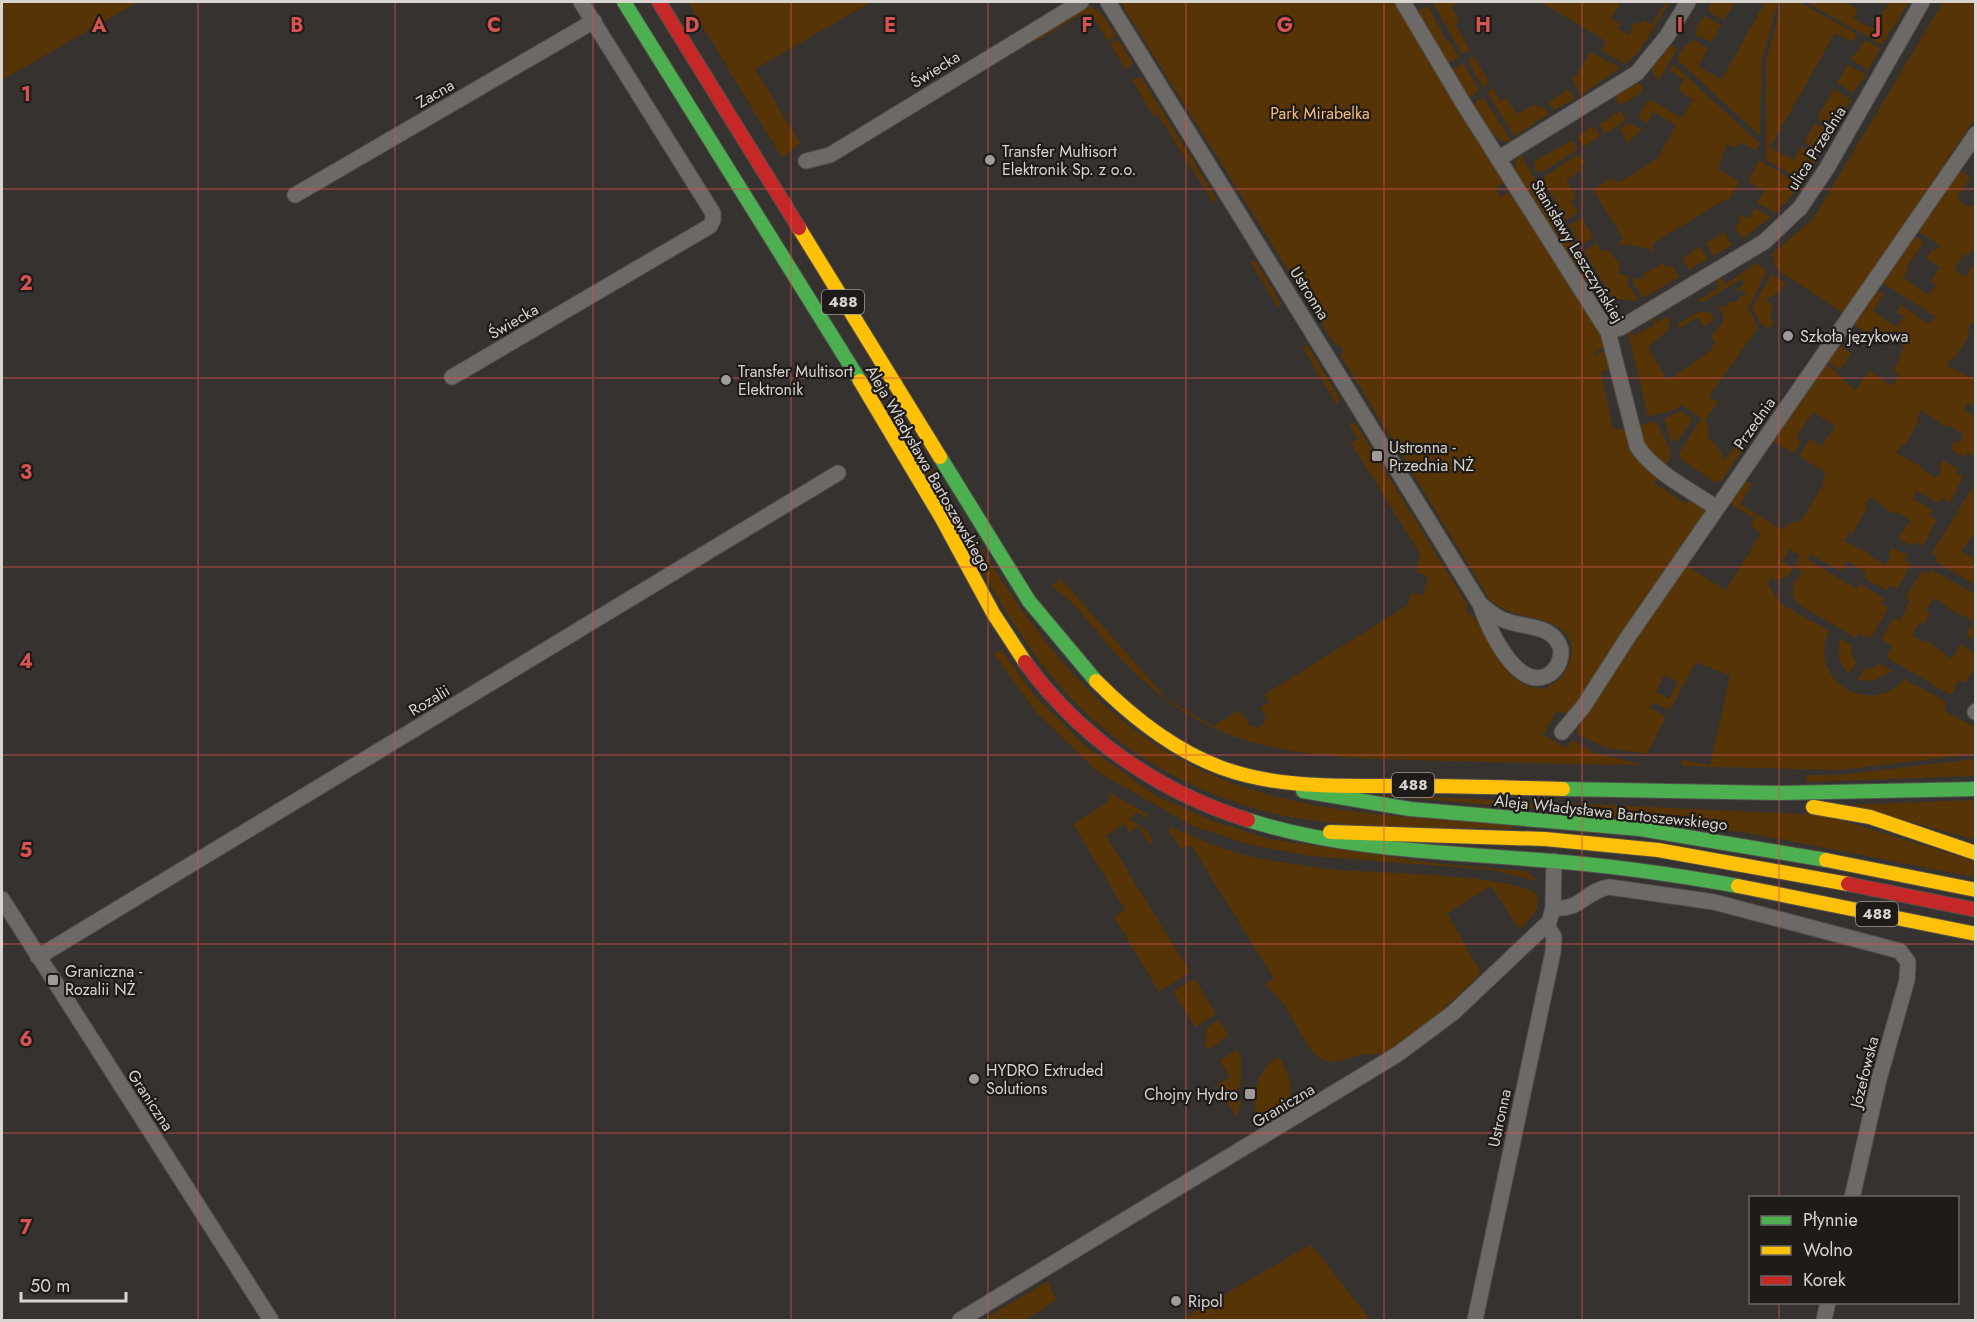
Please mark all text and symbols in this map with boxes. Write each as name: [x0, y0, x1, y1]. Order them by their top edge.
text: A: [91, 11, 107, 40]
text: B: [290, 11, 304, 40]
text: C: [487, 11, 501, 40]
text: D: [685, 11, 699, 40]
text: E: [884, 11, 896, 40]
text: F: [1081, 11, 1093, 40]
text: G: [1277, 11, 1293, 40]
text: H: [1475, 11, 1491, 40]
text: I: [1677, 11, 1683, 40]
text: J: [1871, 11, 1881, 40]
street label: Świecka: [906, 45, 964, 94]
street label: Zacna: [412, 73, 458, 113]
text: 1: [21, 80, 31, 109]
park label: Park Mirabelka: [1270, 102, 1370, 125]
street label: ulica Przednia: [1781, 102, 1851, 195]
place label: Transfer Multisort Elektronik Sp. z o.o.: [1002, 140, 1136, 181]
marker: Transfer Multisort Elektronik Sp. z o.o.: [983, 153, 997, 167]
street label: Stanisławy Leszczyńskiej: [1526, 175, 1630, 327]
street label: Ustronna: [1284, 262, 1335, 324]
text: 2: [19, 269, 33, 298]
road number: 488: [822, 290, 864, 314]
street label: Świecka: [484, 298, 543, 345]
place label: Szkoła językowa: [1800, 325, 1908, 348]
marker: Szkoła językowa: [1781, 329, 1795, 343]
place label: Transfer Multisort Elektronik: [738, 360, 853, 401]
street label: Aleja Władysława Bartoszewskiego: [860, 361, 997, 576]
marker: Transfer Multisort Elektronik: [719, 373, 733, 387]
street label: Przednia: [1728, 392, 1781, 454]
place label: Ustronna - Przednia NŻ: [1389, 436, 1474, 477]
marker: Ustronna - Przednia NŻ: [1370, 449, 1384, 463]
text: 3: [20, 458, 32, 487]
text: 4: [19, 647, 33, 676]
street label: Rozalii: [404, 679, 454, 722]
road number: 488: [1392, 773, 1434, 797]
street label: Aleja Władysława Bartoszewskiego: [1493, 789, 1729, 836]
text: 5: [20, 836, 33, 865]
road number: 488: [1856, 902, 1898, 926]
place label: Graniczna - Rozalii NŻ: [65, 960, 143, 1001]
marker: Graniczna - Rozalii NŻ: [46, 973, 60, 987]
text: 6: [19, 1025, 33, 1054]
street label: Józefowska: [1844, 1034, 1884, 1112]
place label: HYDRO Extruded Solutions: [986, 1059, 1103, 1100]
street label: Graniczna: [122, 1065, 179, 1136]
marker: HYDRO Extruded Solutions: [967, 1072, 981, 1086]
street label: Graniczna: [1248, 1078, 1319, 1133]
place label: Chojny Hydro: [1144, 1083, 1238, 1106]
marker: Chojny Hydro: [1243, 1087, 1257, 1101]
street label: Ustronna: [1482, 1087, 1517, 1149]
legend: [1749, 1196, 1959, 1304]
text: Płynnie: [1803, 1207, 1858, 1233]
text: 7: [20, 1213, 33, 1242]
text: Wolno: [1803, 1237, 1853, 1263]
scale bar: [21, 1265, 126, 1303]
text: Korek: [1803, 1267, 1846, 1293]
text: 50 m: [30, 1273, 70, 1299]
place label: Ripol: [1188, 1290, 1223, 1313]
marker: Ripol: [1169, 1294, 1183, 1308]

